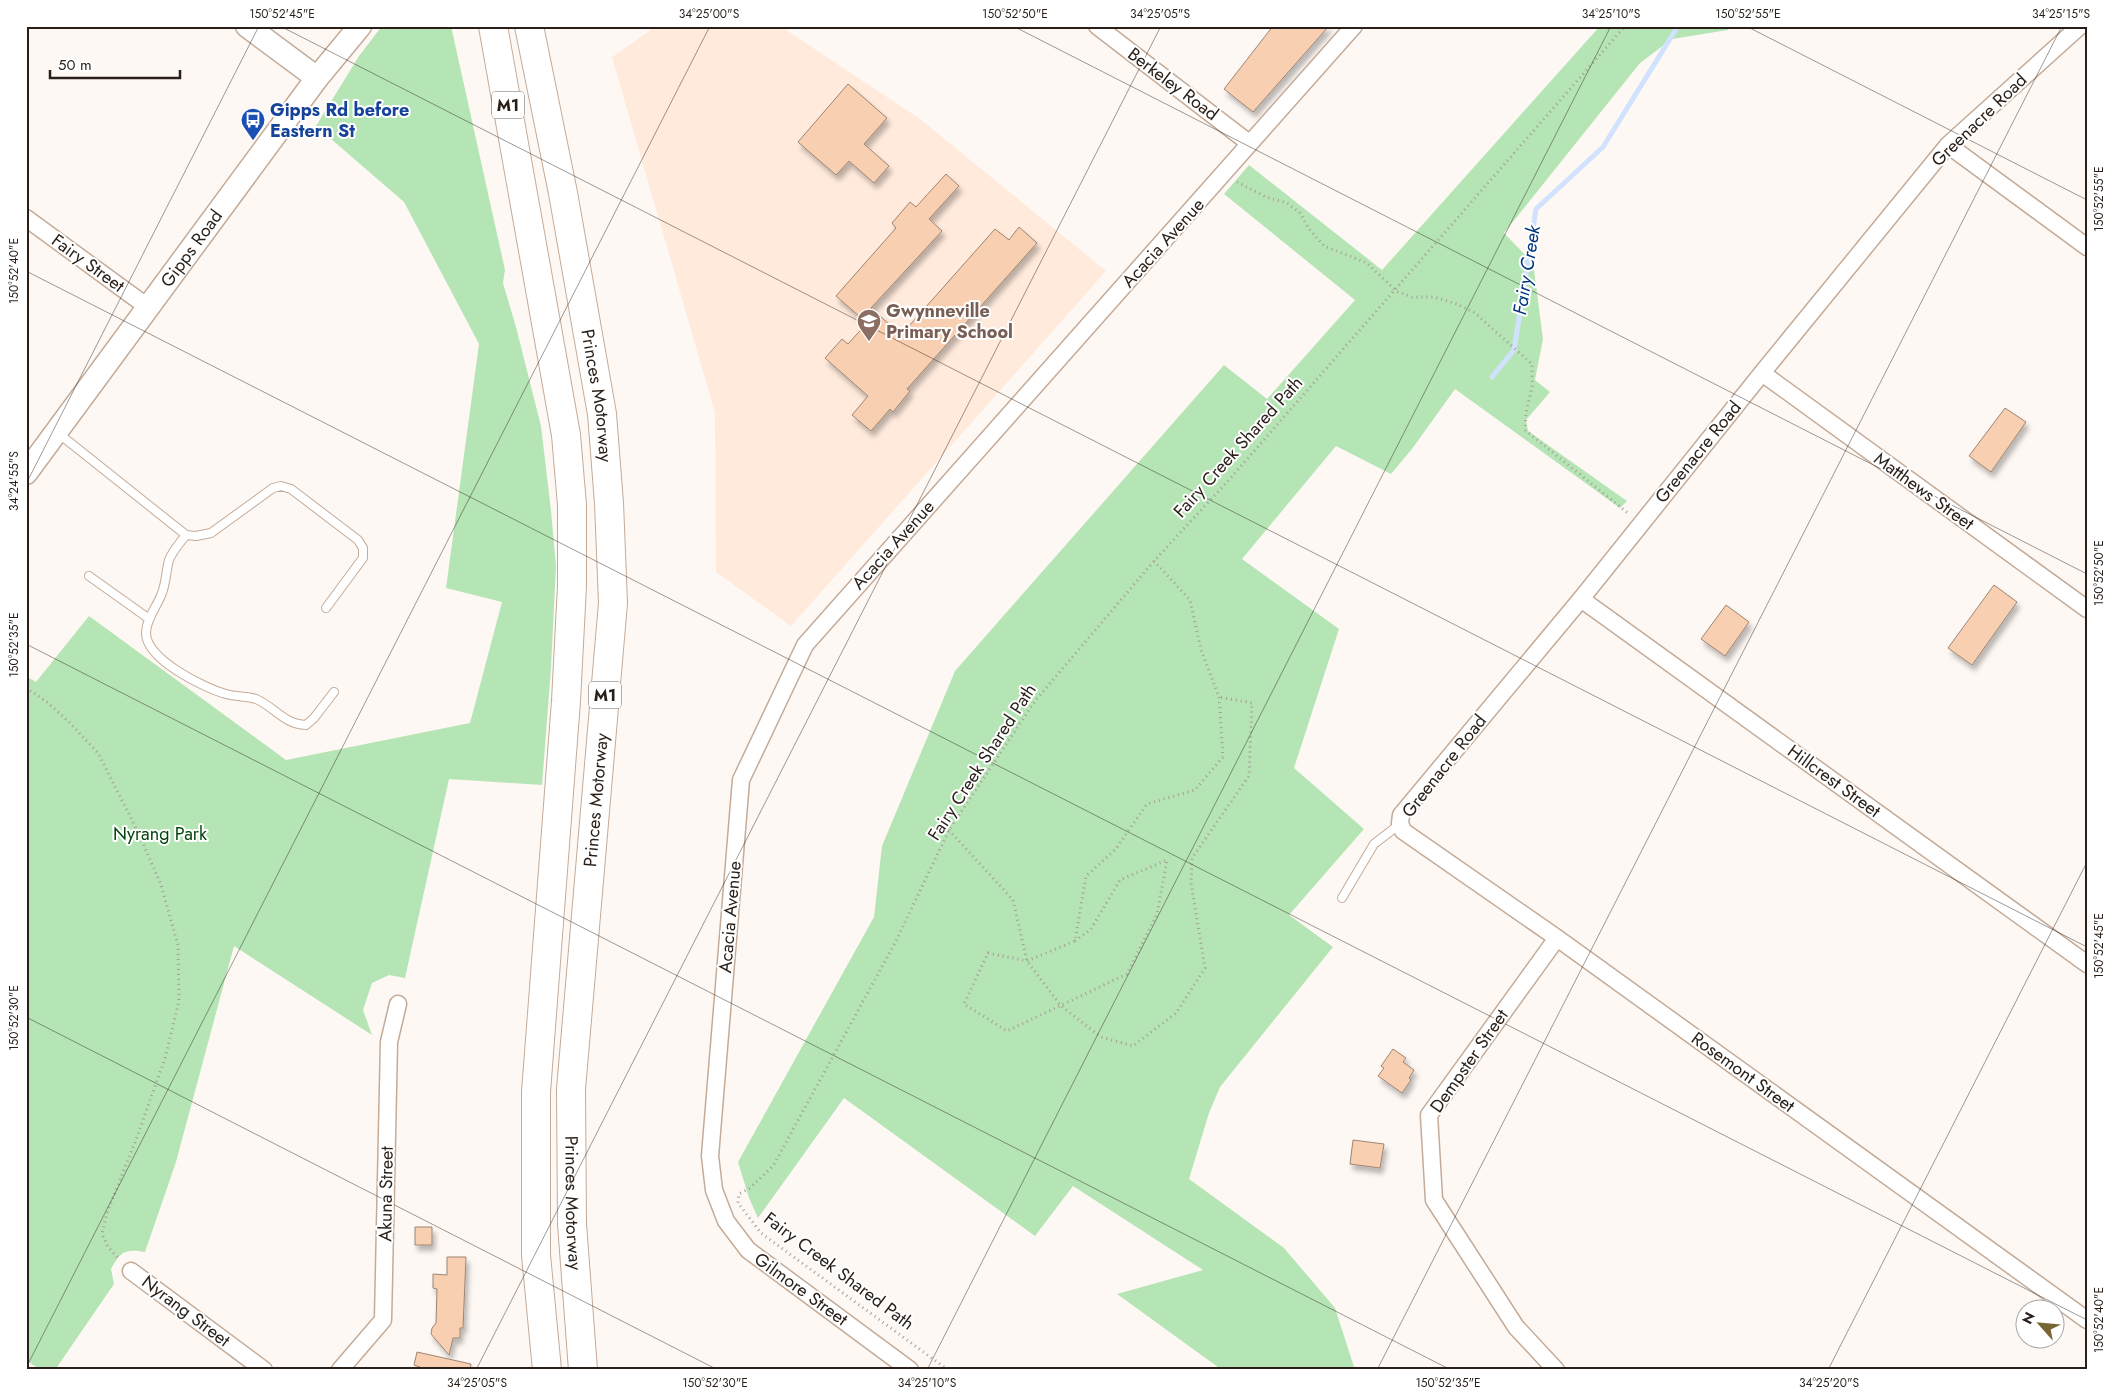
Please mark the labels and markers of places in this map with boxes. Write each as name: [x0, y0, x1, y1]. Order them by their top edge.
place label: Gipps Rd before Eastern St: [270, 97, 409, 144]
bus stop icon: Gipps Rd before Eastern St: [240, 107, 266, 141]
place label: Gwynneville Primary School: [886, 298, 1013, 345]
school or university icon: Gwynneville Primary School: [856, 308, 882, 342]

